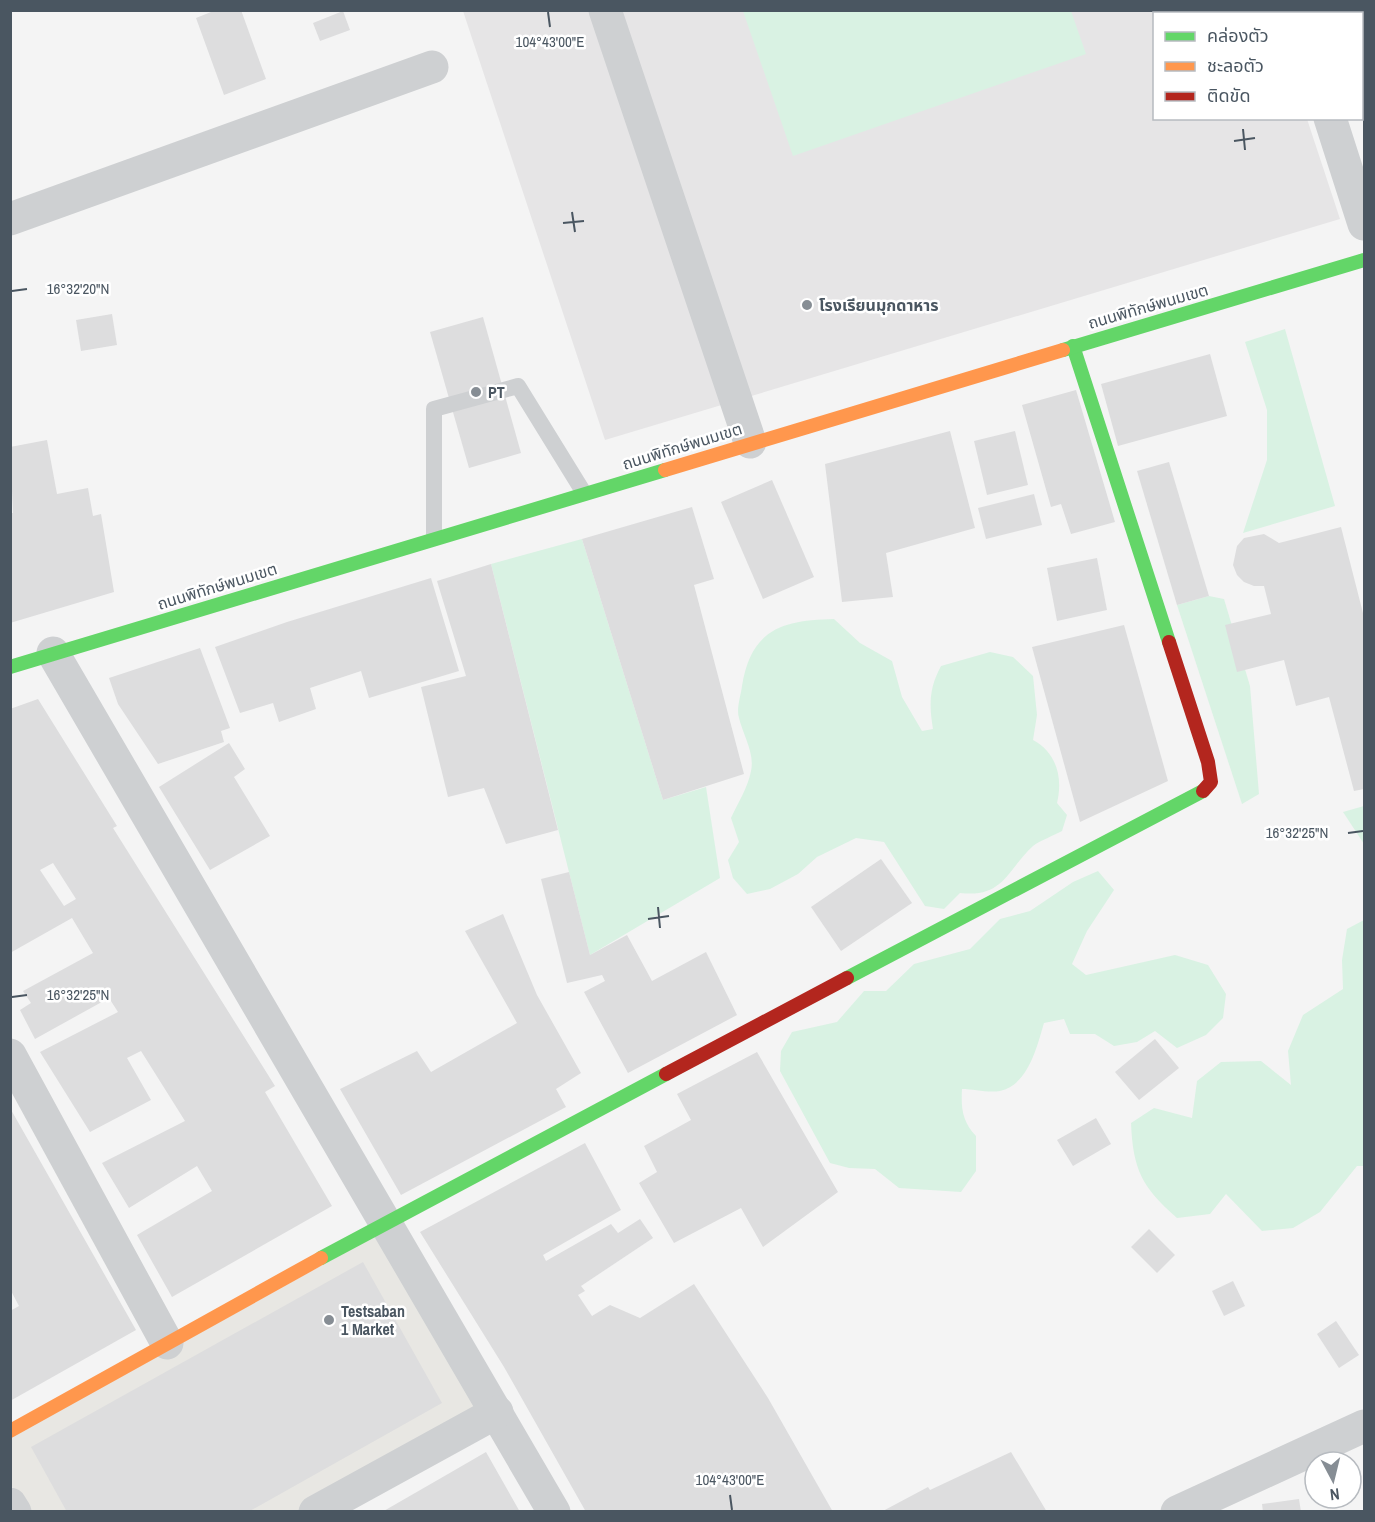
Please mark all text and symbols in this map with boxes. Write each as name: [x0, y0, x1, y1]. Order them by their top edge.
legend: [1153, 12, 1363, 120]
text: คล่องตัว: [1207, 23, 1269, 48]
text: 104°43'00"E: [516, 31, 584, 52]
text: ชะลอตัว: [1207, 53, 1264, 78]
text: ติดขัด: [1207, 83, 1250, 108]
text: 16°32'20"N: [47, 278, 109, 299]
street label: ถนนพิทักษ์พนมเขต: [1085, 278, 1211, 334]
place label: โรงเรียนมุกดาหาร: [819, 294, 939, 316]
marker: โรงเรียนมุกดาหาร: [800, 298, 814, 312]
place label: PT: [488, 381, 505, 403]
marker: PT: [469, 385, 483, 399]
street label: ถนนพิทักษ์พนมเขต: [619, 417, 745, 475]
street label: ถนนพิทักษ์พนมเขต: [154, 557, 280, 615]
text: 16°32'25"N: [1266, 822, 1328, 843]
text: 16°32'25"N: [47, 984, 109, 1005]
place label: Testsaban 1 Market: [341, 1300, 405, 1340]
marker: Testsaban 1 Market: [322, 1313, 336, 1327]
north arrow: [1303, 1450, 1363, 1510]
text: 104°43'00"E: [696, 1469, 764, 1490]
text: N: [1329, 1483, 1341, 1506]

